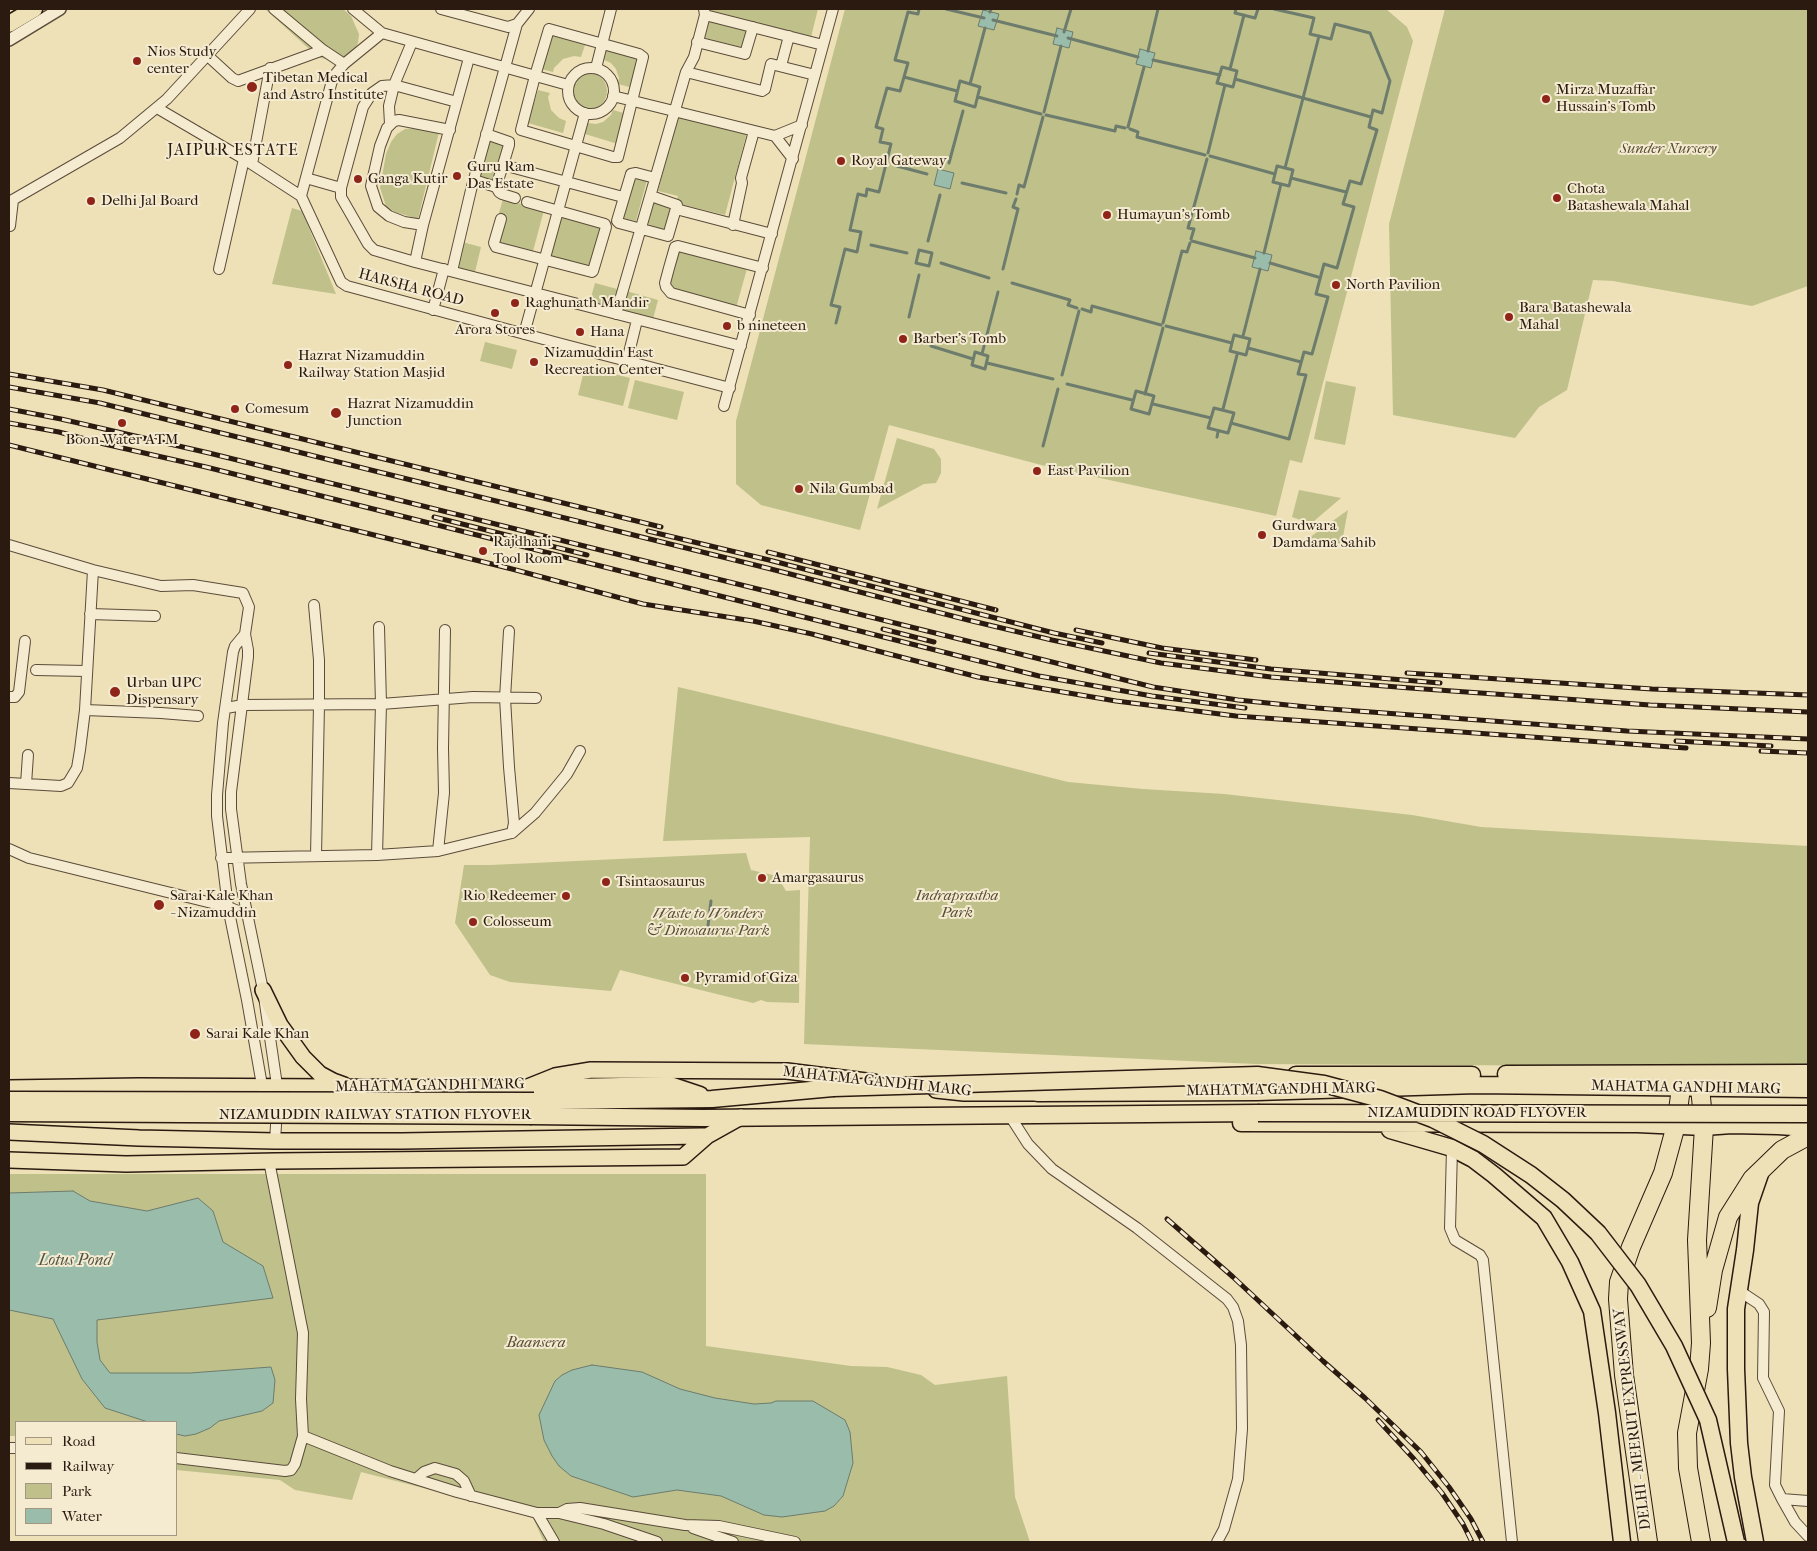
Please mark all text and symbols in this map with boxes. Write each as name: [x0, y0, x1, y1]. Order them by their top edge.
place label: Nios Study center: [147, 43, 216, 78]
marker: Nios Study center: [131, 55, 143, 67]
place label: Tibetan Medical and Astro Institute: [263, 69, 384, 104]
marker: Tibetan Medical and Astro Institute: [245, 80, 259, 94]
place label: Mirza Muzaffar Hussain’s Tomb: [1556, 81, 1656, 116]
marker: Mirza Muzaffar Hussain’s Tomb: [1540, 93, 1552, 105]
park label: Sunder Nursery: [1620, 140, 1716, 158]
district label: JAIPUR ESTATE: [166, 141, 300, 161]
place label: Royal Gateway: [851, 152, 947, 170]
marker: Royal Gateway: [835, 155, 847, 167]
place label: Guru Ram Das Estate: [467, 158, 535, 193]
place label: Ganga Kutir: [368, 170, 448, 188]
marker: Guru Ram Das Estate: [451, 170, 463, 182]
marker: Ganga Kutir: [352, 173, 364, 185]
place label: Chota Batashewala Mahal: [1567, 180, 1690, 215]
place label: Delhi Jal Board: [101, 192, 198, 210]
marker: Chota Batashewala Mahal: [1551, 192, 1563, 204]
marker: Delhi Jal Board: [85, 195, 97, 207]
place label: Humayun's Tomb: [1117, 206, 1230, 224]
marker: Humayun's Tomb: [1101, 209, 1113, 221]
street label: HARSHA ROAD: [356, 265, 466, 311]
place label: North Pavilion: [1346, 276, 1440, 294]
marker: North Pavilion: [1330, 279, 1342, 291]
place label: Raghunath Mandir: [525, 294, 649, 312]
marker: Raghunath Mandir: [509, 297, 521, 309]
place label: Bara Batashewala Mahal: [1519, 299, 1631, 334]
marker: Arora Stores: [489, 307, 501, 319]
marker: Bara Batashewala Mahal: [1503, 311, 1515, 323]
place label: b nineteen: [737, 317, 806, 335]
marker: b nineteen: [721, 320, 733, 332]
place label: Arora Stores: [455, 321, 535, 339]
place label: Hana: [590, 323, 624, 341]
marker: Hana: [574, 326, 586, 338]
place label: Barber's Tomb: [913, 330, 1006, 348]
marker: Barber's Tomb: [897, 333, 909, 345]
place label: Nizamuddin East Recreation Center: [544, 344, 664, 379]
place label: Hazrat Nizamuddin Railway Station Masjid: [298, 347, 445, 382]
marker: Nizamuddin East Recreation Center: [528, 356, 540, 368]
marker: Hazrat Nizamuddin Railway Station Masjid: [282, 359, 294, 371]
place label: Hazrat Nizamuddin Junction: [347, 395, 474, 430]
place label: Comesum: [245, 400, 309, 418]
marker: Comesum: [229, 403, 241, 415]
marker: Hazrat Nizamuddin Junction: [329, 406, 343, 420]
marker: Boon Water ATM: [116, 417, 128, 429]
place label: Boon Water ATM: [66, 431, 178, 449]
place label: East Pavilion: [1047, 462, 1129, 480]
marker: East Pavilion: [1031, 465, 1043, 477]
place label: Nila Gumbad: [809, 480, 893, 498]
marker: Nila Gumbad: [793, 483, 805, 495]
place label: Gurdwara Damdama Sahib: [1272, 517, 1376, 552]
marker: Gurdwara Damdama Sahib: [1256, 529, 1268, 541]
place label: Rajdhani Tool Room: [493, 533, 562, 568]
marker: Rajdhani Tool Room: [477, 545, 489, 557]
place label: Urban UPC Dispensary: [126, 674, 202, 709]
marker: Urban UPC Dispensary: [108, 685, 122, 699]
place label: Amargasaurus: [772, 869, 864, 887]
marker: Amargasaurus: [756, 872, 768, 884]
place label: Tsintaosaurus: [616, 873, 705, 891]
marker: Tsintaosaurus: [600, 876, 612, 888]
place label: Sarai Kale Khan - Nizamuddin: [170, 887, 273, 922]
place label: Rio Redeemer: [463, 887, 556, 905]
park label: Indraprastha Park: [916, 887, 998, 922]
marker: Rio Redeemer: [560, 890, 572, 902]
marker: Sarai Kale Khan - Nizamuddin: [152, 898, 166, 912]
park label: Waste to Wonders & Dinosaurus Park: [646, 905, 770, 940]
place label: Colosseum: [483, 913, 552, 931]
marker: Colosseum: [467, 916, 479, 928]
place label: Pyramid of Giza: [695, 969, 798, 987]
marker: Pyramid of Giza: [679, 972, 691, 984]
place label: Sarai Kale Khan: [206, 1025, 309, 1043]
marker: Sarai Kale Khan: [188, 1027, 202, 1041]
street label: MAHATMA GANDHI MARG: [782, 1063, 972, 1101]
street label: MAHATMA GANDHI MARG: [335, 1075, 525, 1097]
street label: MAHATMA GANDHI MARG: [1591, 1077, 1781, 1099]
street label: MAHATMA GANDHI MARG: [1186, 1079, 1376, 1101]
street label: NIZAMUDDIN ROAD FLYOVER: [1367, 1104, 1587, 1122]
street label: NIZAMUDDIN RAILWAY STATION FLYOVER: [219, 1106, 531, 1124]
water label: Lotus Pond: [39, 1251, 111, 1271]
street label: DELHI - MEERUT EXPRESSWAY: [1610, 1307, 1656, 1531]
park label: Baansera: [506, 1334, 566, 1352]
legend: [15, 1421, 178, 1536]
text: Road: [62, 1432, 95, 1450]
text: Railway: [62, 1457, 114, 1475]
text: Park: [62, 1482, 92, 1500]
text: Water: [62, 1507, 102, 1525]

